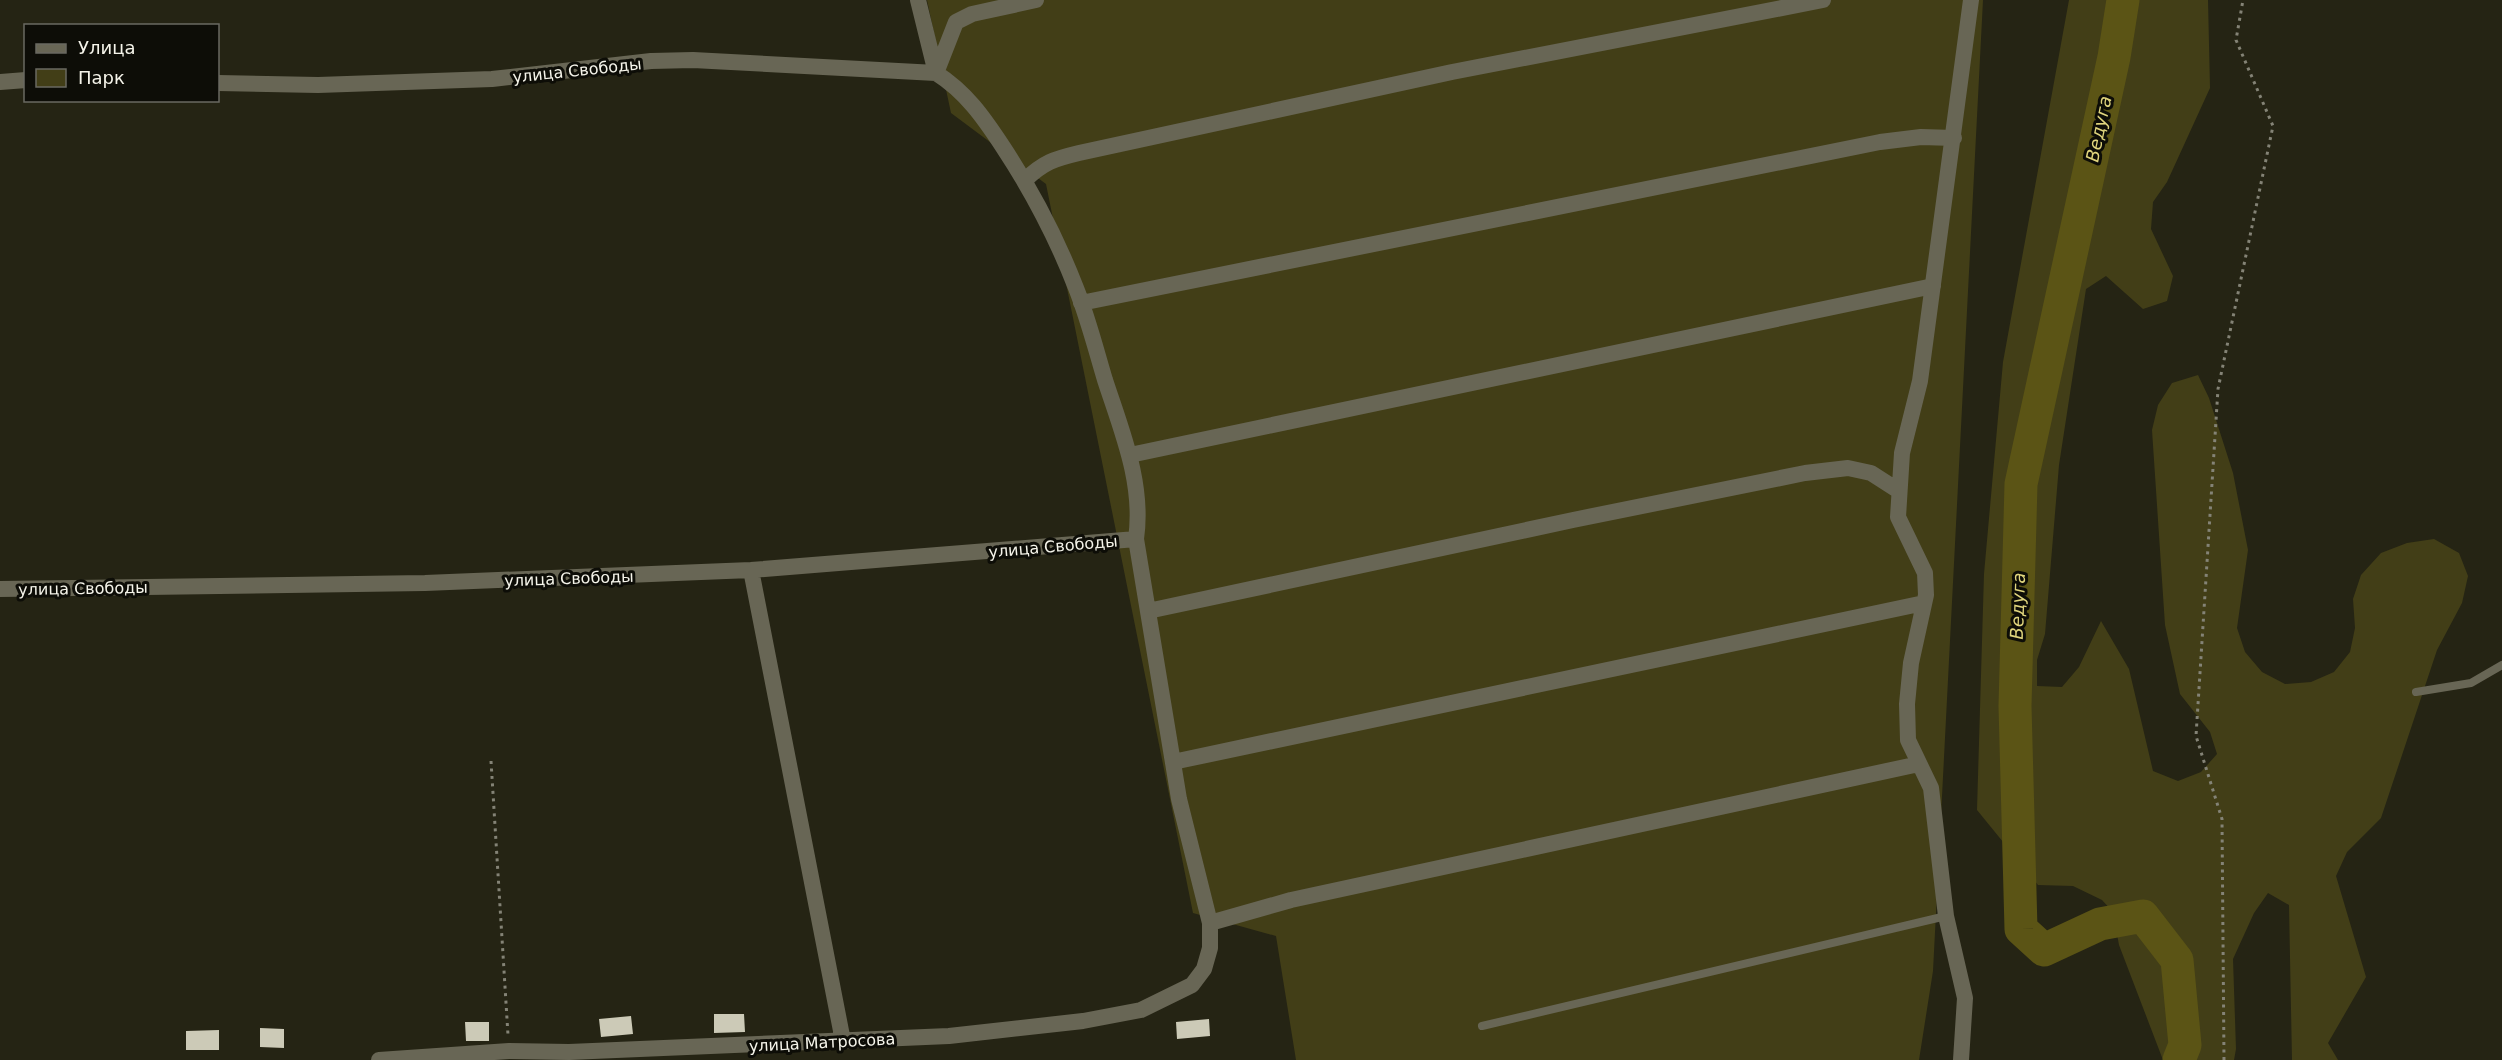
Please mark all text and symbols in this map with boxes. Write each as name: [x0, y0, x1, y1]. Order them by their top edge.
legend: [24, 24, 219, 102]
text: Улица: [78, 37, 135, 58]
street label: улица Свободы: [512, 54, 643, 87]
text: Парк: [78, 67, 125, 88]
water label: Ведуга: [2081, 94, 2116, 164]
street label: улица Свободы: [988, 531, 1118, 562]
street label: улица Свободы: [504, 567, 634, 590]
water label: Ведуга: [2006, 572, 2029, 640]
street label: улица Свободы: [18, 578, 148, 599]
street label: улица Матросова: [748, 1029, 896, 1056]

